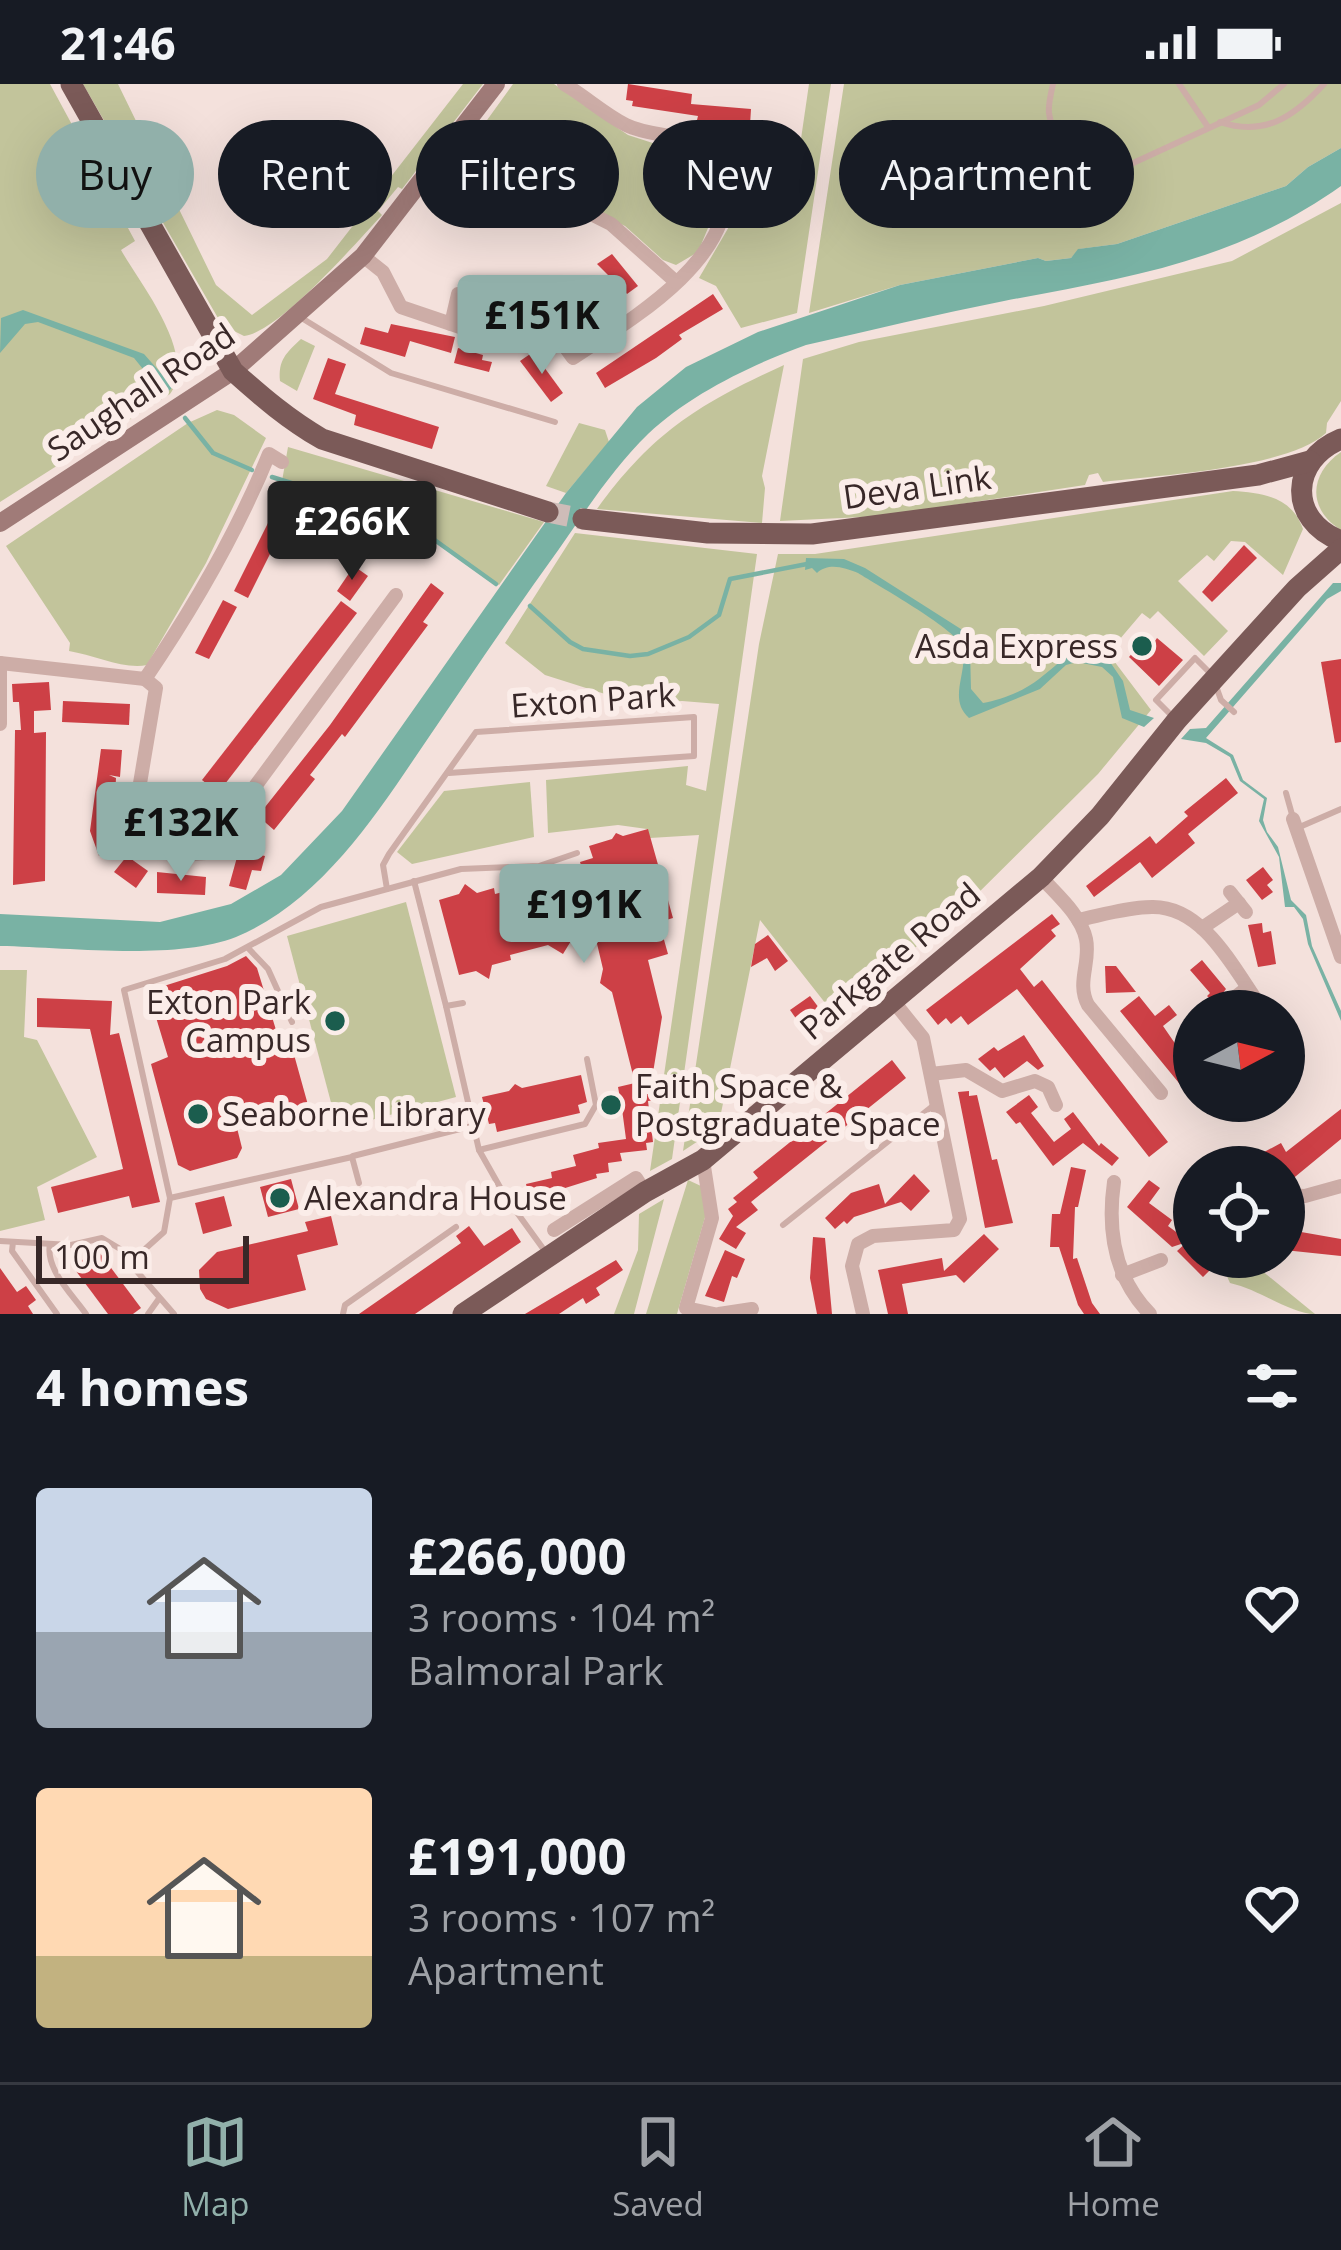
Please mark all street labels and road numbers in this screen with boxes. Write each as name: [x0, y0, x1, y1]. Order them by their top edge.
street label: Saughall Road: [38, 312, 243, 471]
street label: Deva Link: [840, 454, 994, 519]
street label: Exton Park: [509, 671, 678, 728]
street label: Parkgate Road: [790, 872, 990, 1049]

